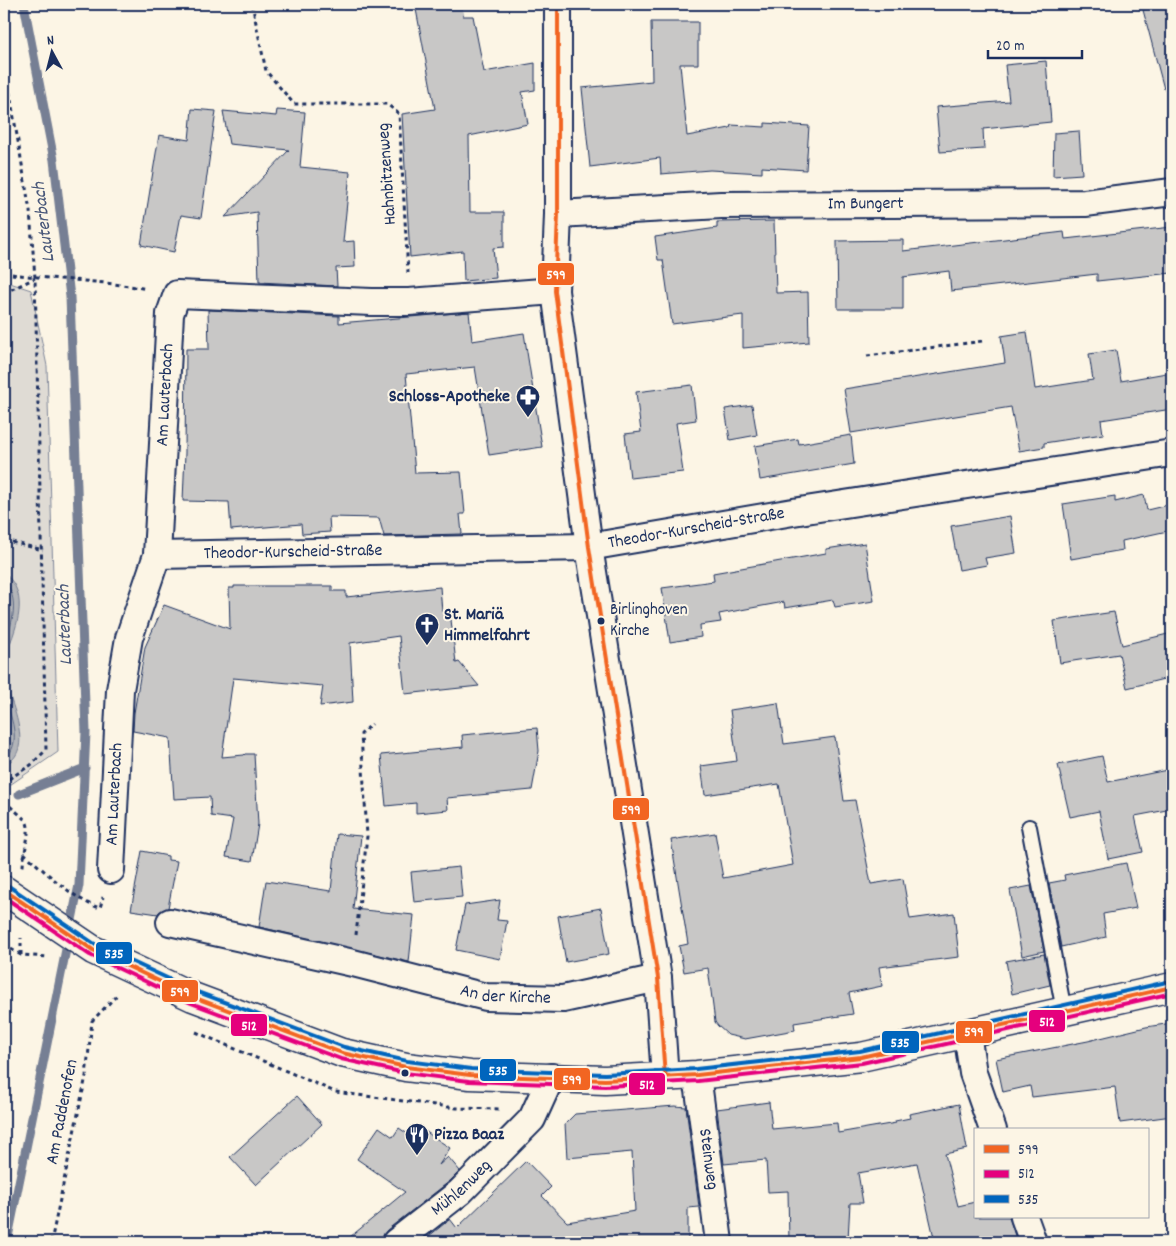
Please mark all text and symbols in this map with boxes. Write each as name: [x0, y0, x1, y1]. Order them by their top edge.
north arrow: [28, 28, 78, 78]
scale bar: [988, 28, 1082, 60]
text: N: [46, 31, 55, 51]
text: 20 m: [996, 36, 1024, 58]
street label: Hahnbitzenweg: [372, 122, 404, 226]
water label: Lauterbach: [27, 179, 63, 264]
street label: Im Bungert: [828, 191, 904, 217]
line badge: 599: [537, 262, 575, 286]
text: 599: [546, 266, 566, 286]
street label: Am Lauterbach: [150, 343, 181, 447]
pharmacy icon: Schloss-Apotheke: [515, 384, 541, 418]
place label: Schloss-Apotheke: [389, 385, 510, 410]
street label: Theodor-Kurscheid-Straße: [606, 501, 787, 556]
street label: Theodor-Kurscheid-Straße: [203, 538, 383, 567]
water label: Lauterbach: [51, 583, 81, 666]
place label: Birlinghoven Kirche: [610, 599, 688, 644]
place label: St. Mariä Himmelfahrt: [444, 603, 530, 649]
church icon: St. Mariä Himmelfahrt: [414, 612, 440, 646]
marker: Birlinghoven Kirche: [596, 616, 606, 626]
street label: Am Lauterbach: [100, 742, 130, 846]
line badge: 599: [612, 797, 650, 821]
text: 599: [621, 801, 641, 821]
line badge: 535: [95, 941, 133, 965]
text: 535: [104, 945, 124, 965]
street label: An der Kirche: [457, 978, 551, 1011]
line badge: 599: [161, 979, 199, 1003]
text: 599: [170, 983, 190, 1003]
line badge: 512: [1028, 1009, 1066, 1033]
line badge: 512: [230, 1013, 268, 1037]
text: 512: [1039, 1013, 1055, 1033]
text: 512: [241, 1017, 257, 1037]
line badge: 599: [955, 1020, 993, 1044]
text: 599: [964, 1023, 984, 1043]
line badge: 535: [881, 1030, 920, 1054]
text: 535: [890, 1034, 910, 1054]
street label: Am Paddenofen: [41, 1057, 85, 1167]
line badge: 535: [479, 1058, 517, 1082]
text: 535: [488, 1062, 508, 1082]
line badge: 599: [553, 1067, 591, 1091]
unlabelled marker: [400, 1068, 410, 1078]
text: 599: [562, 1071, 582, 1091]
line badge: 512: [628, 1072, 666, 1096]
text: 512: [639, 1076, 655, 1096]
restaurant icon: Pizza Baaz: [404, 1122, 430, 1156]
place label: Pizza Baaz: [434, 1123, 504, 1148]
street label: Steinweg: [692, 1127, 725, 1192]
legend: [974, 1128, 1148, 1218]
text: 599: [1018, 1140, 1039, 1162]
street label: Mühlenweg: [426, 1154, 498, 1222]
text: 512: [1018, 1164, 1035, 1186]
text: 535: [1018, 1190, 1039, 1212]

